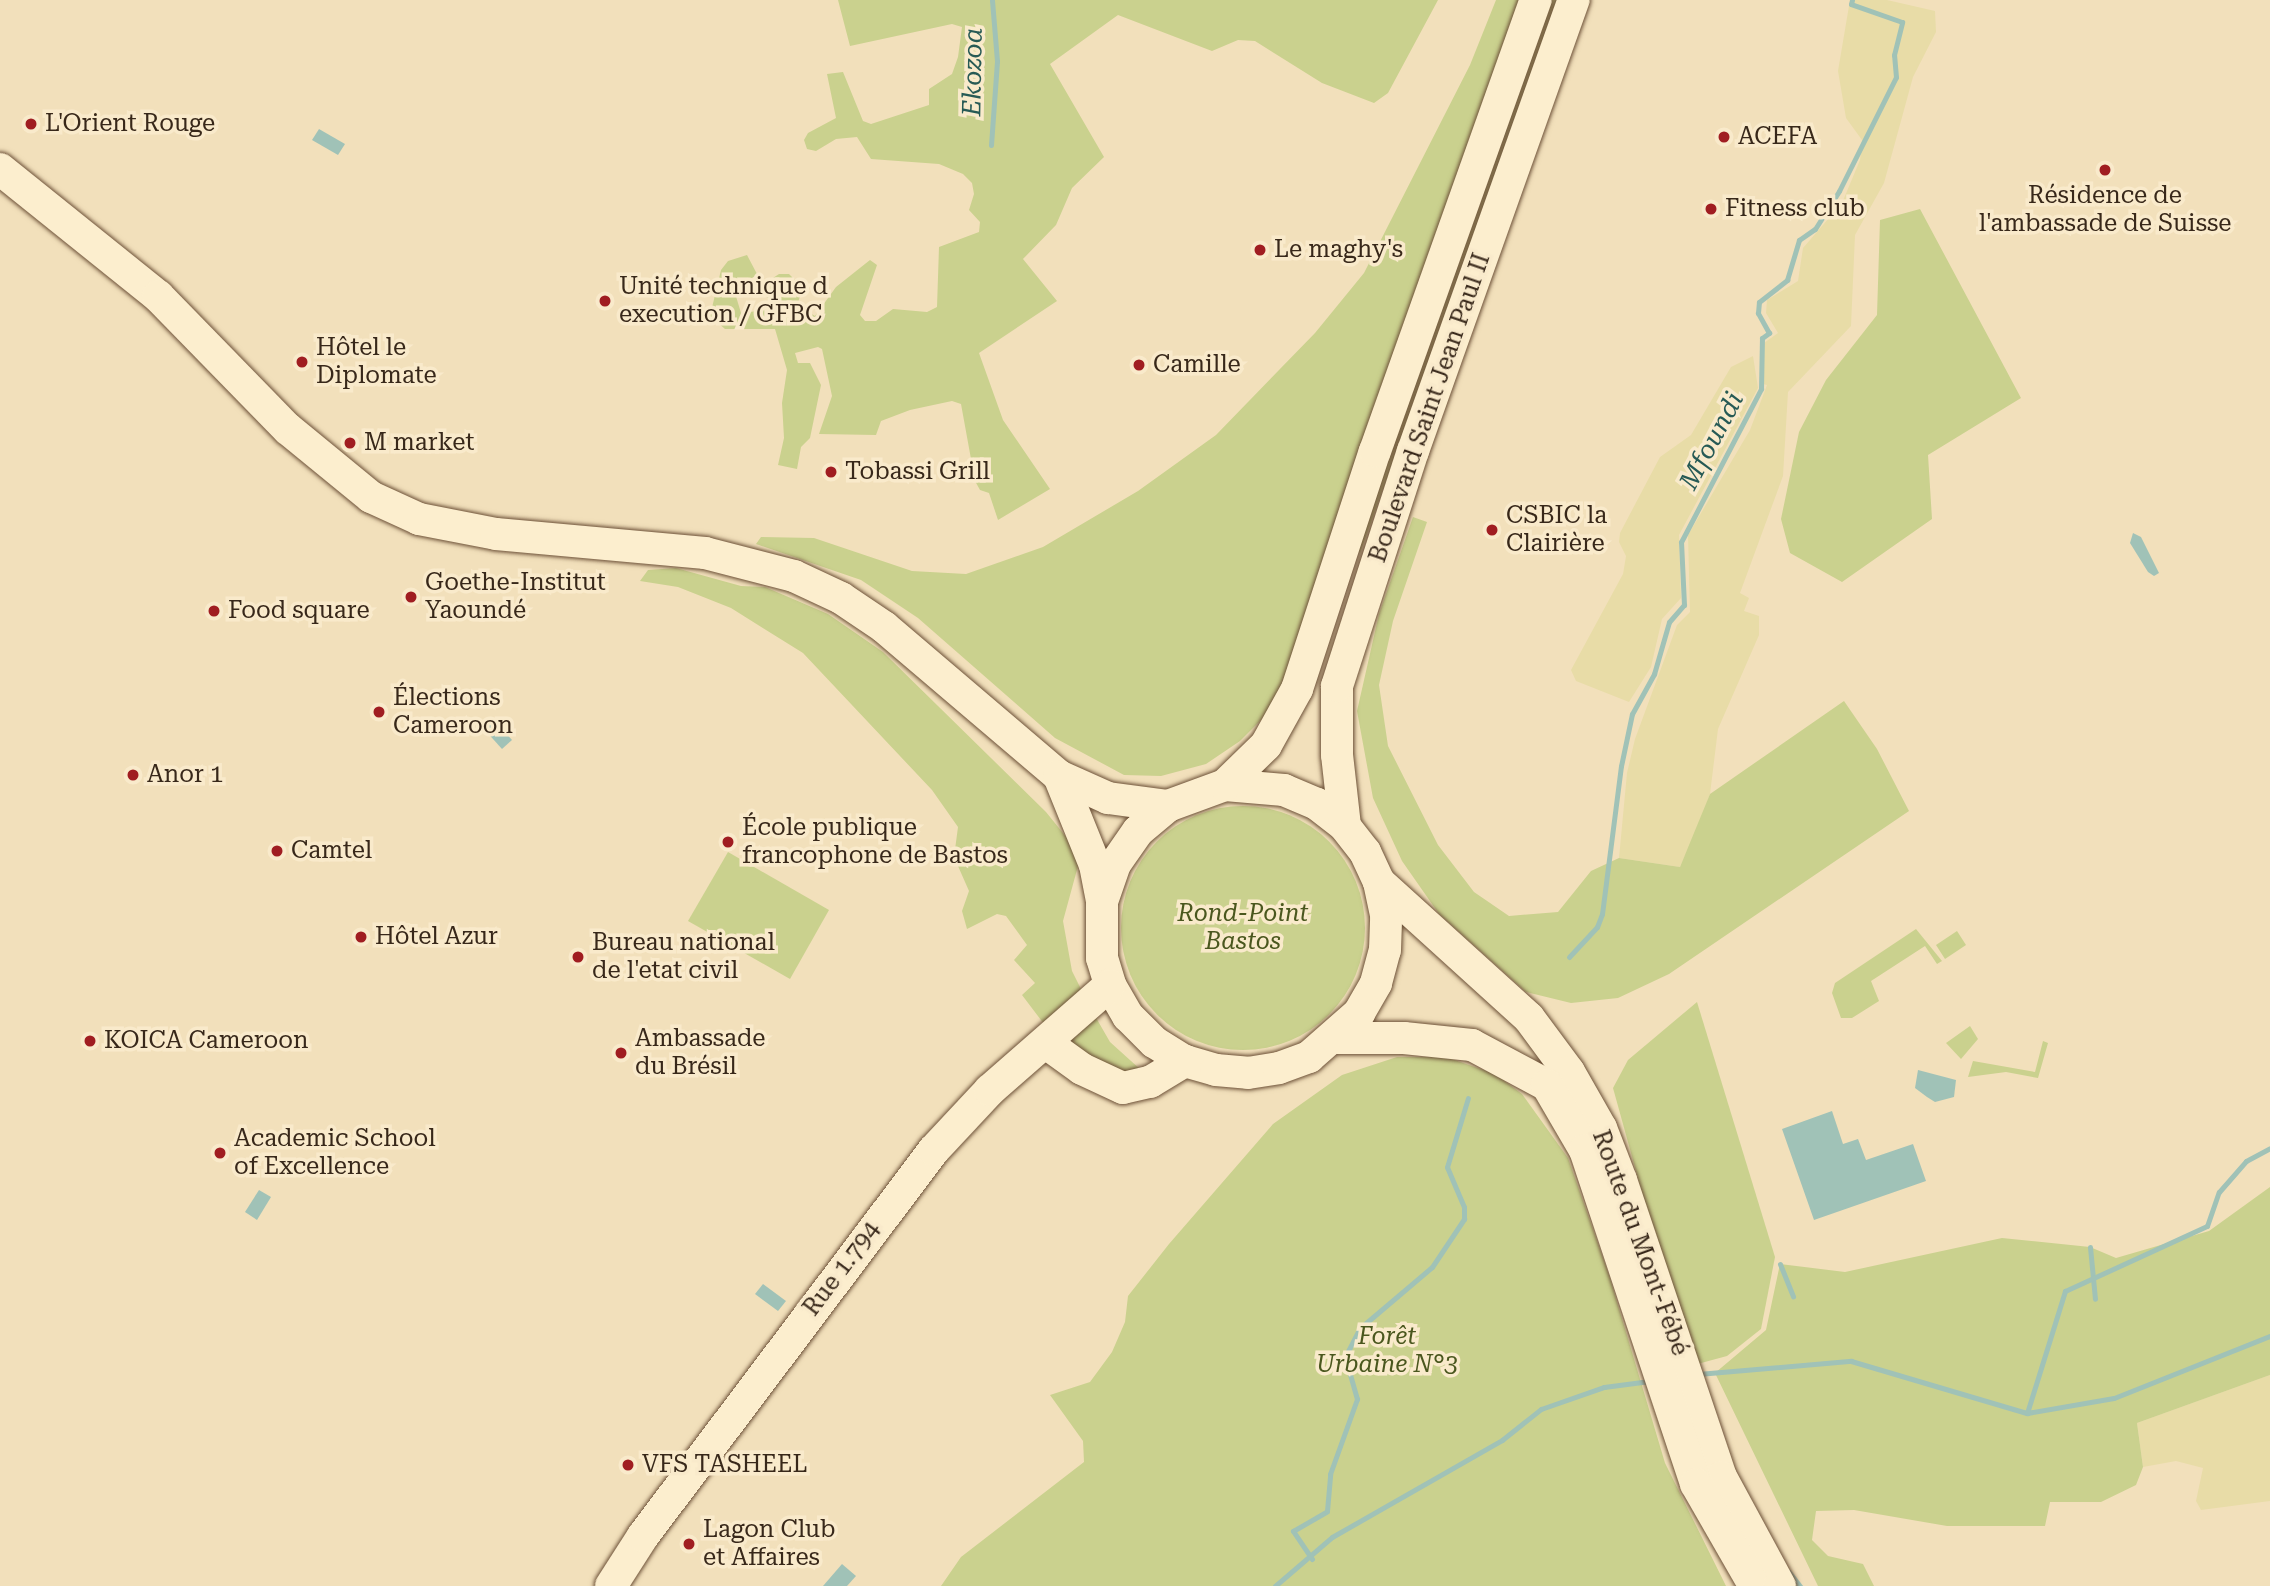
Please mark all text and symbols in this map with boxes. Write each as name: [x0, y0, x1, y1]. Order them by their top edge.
water label: Ekozoa: [957, 27, 989, 117]
place label: L'Orient Rouge: [45, 110, 215, 138]
marker: L'Orient Rouge: [23, 116, 39, 132]
place label: ACEFA: [1738, 123, 1817, 151]
marker: ACEFA: [1716, 129, 1732, 145]
marker: Résidence de l'ambassade de Suisse: [2097, 162, 2113, 178]
place label: Résidence de l'ambassade de Suisse: [1979, 182, 2231, 238]
place label: Fitness club: [1725, 195, 1865, 223]
marker: Fitness club: [1703, 201, 1719, 217]
place label: Le maghy's: [1274, 236, 1403, 264]
marker: Le maghy's: [1252, 242, 1268, 258]
street label: Boulevard Saint Jean Paul II: [1363, 250, 1497, 566]
place label: Unité technique d execution / GFBC: [619, 273, 828, 329]
marker: Unité technique d execution / GFBC: [597, 293, 613, 309]
place label: Hôtel le Diplomate: [316, 334, 437, 390]
place label: Camille: [1153, 351, 1241, 379]
marker: Hôtel le Diplomate: [294, 354, 310, 370]
marker: Camille: [1131, 357, 1147, 373]
water label: Mfoundi: [1673, 387, 1751, 495]
place label: M market: [364, 429, 474, 457]
marker: M market: [342, 435, 358, 451]
place label: Tobassi Grill: [845, 458, 990, 486]
marker: Tobassi Grill: [823, 464, 839, 480]
place label: CSBIC la Clairière: [1506, 502, 1607, 558]
marker: CSBIC la Clairière: [1484, 522, 1500, 538]
place label: Goethe-Institut Yaoundé: [425, 569, 606, 625]
marker: Goethe-Institut Yaoundé: [403, 589, 419, 605]
place label: Food square: [228, 597, 370, 625]
marker: Food square: [206, 603, 222, 619]
place label: Élections Cameroon: [393, 684, 513, 740]
marker: Élections Cameroon: [371, 704, 387, 720]
place label: Anor 1: [147, 761, 223, 789]
marker: Anor 1: [125, 767, 141, 783]
place label: École publique francophone de Bastos: [742, 814, 1008, 870]
marker: École publique francophone de Bastos: [720, 834, 736, 850]
place label: Camtel: [291, 837, 372, 865]
marker: Camtel: [269, 843, 285, 859]
park label: Rond-Point Bastos: [1178, 900, 1308, 956]
place label: Hôtel Azur: [375, 923, 498, 951]
marker: Hôtel Azur: [353, 929, 369, 945]
place label: Bureau national de l'etat civil: [592, 929, 775, 985]
marker: Bureau national de l'etat civil: [570, 949, 586, 965]
place label: Ambassade du Brésil: [635, 1025, 765, 1081]
place label: KOICA Cameroon: [104, 1027, 308, 1055]
marker: KOICA Cameroon: [82, 1033, 98, 1049]
marker: Ambassade du Brésil: [613, 1045, 629, 1061]
place label: Academic School of Excellence: [234, 1125, 436, 1181]
street label: Route du Mont-Fébé: [1586, 1126, 1694, 1360]
marker: Academic School of Excellence: [212, 1145, 228, 1161]
street label: Rue 1.794: [797, 1216, 887, 1322]
park label: Forêt Urbaine N°3: [1316, 1323, 1458, 1379]
place label: VFS TASHEEL: [642, 1451, 807, 1479]
marker: VFS TASHEEL: [620, 1457, 636, 1473]
place label: Lagon Club et Affaires: [703, 1516, 836, 1572]
marker: Lagon Club et Affaires: [681, 1536, 697, 1552]

